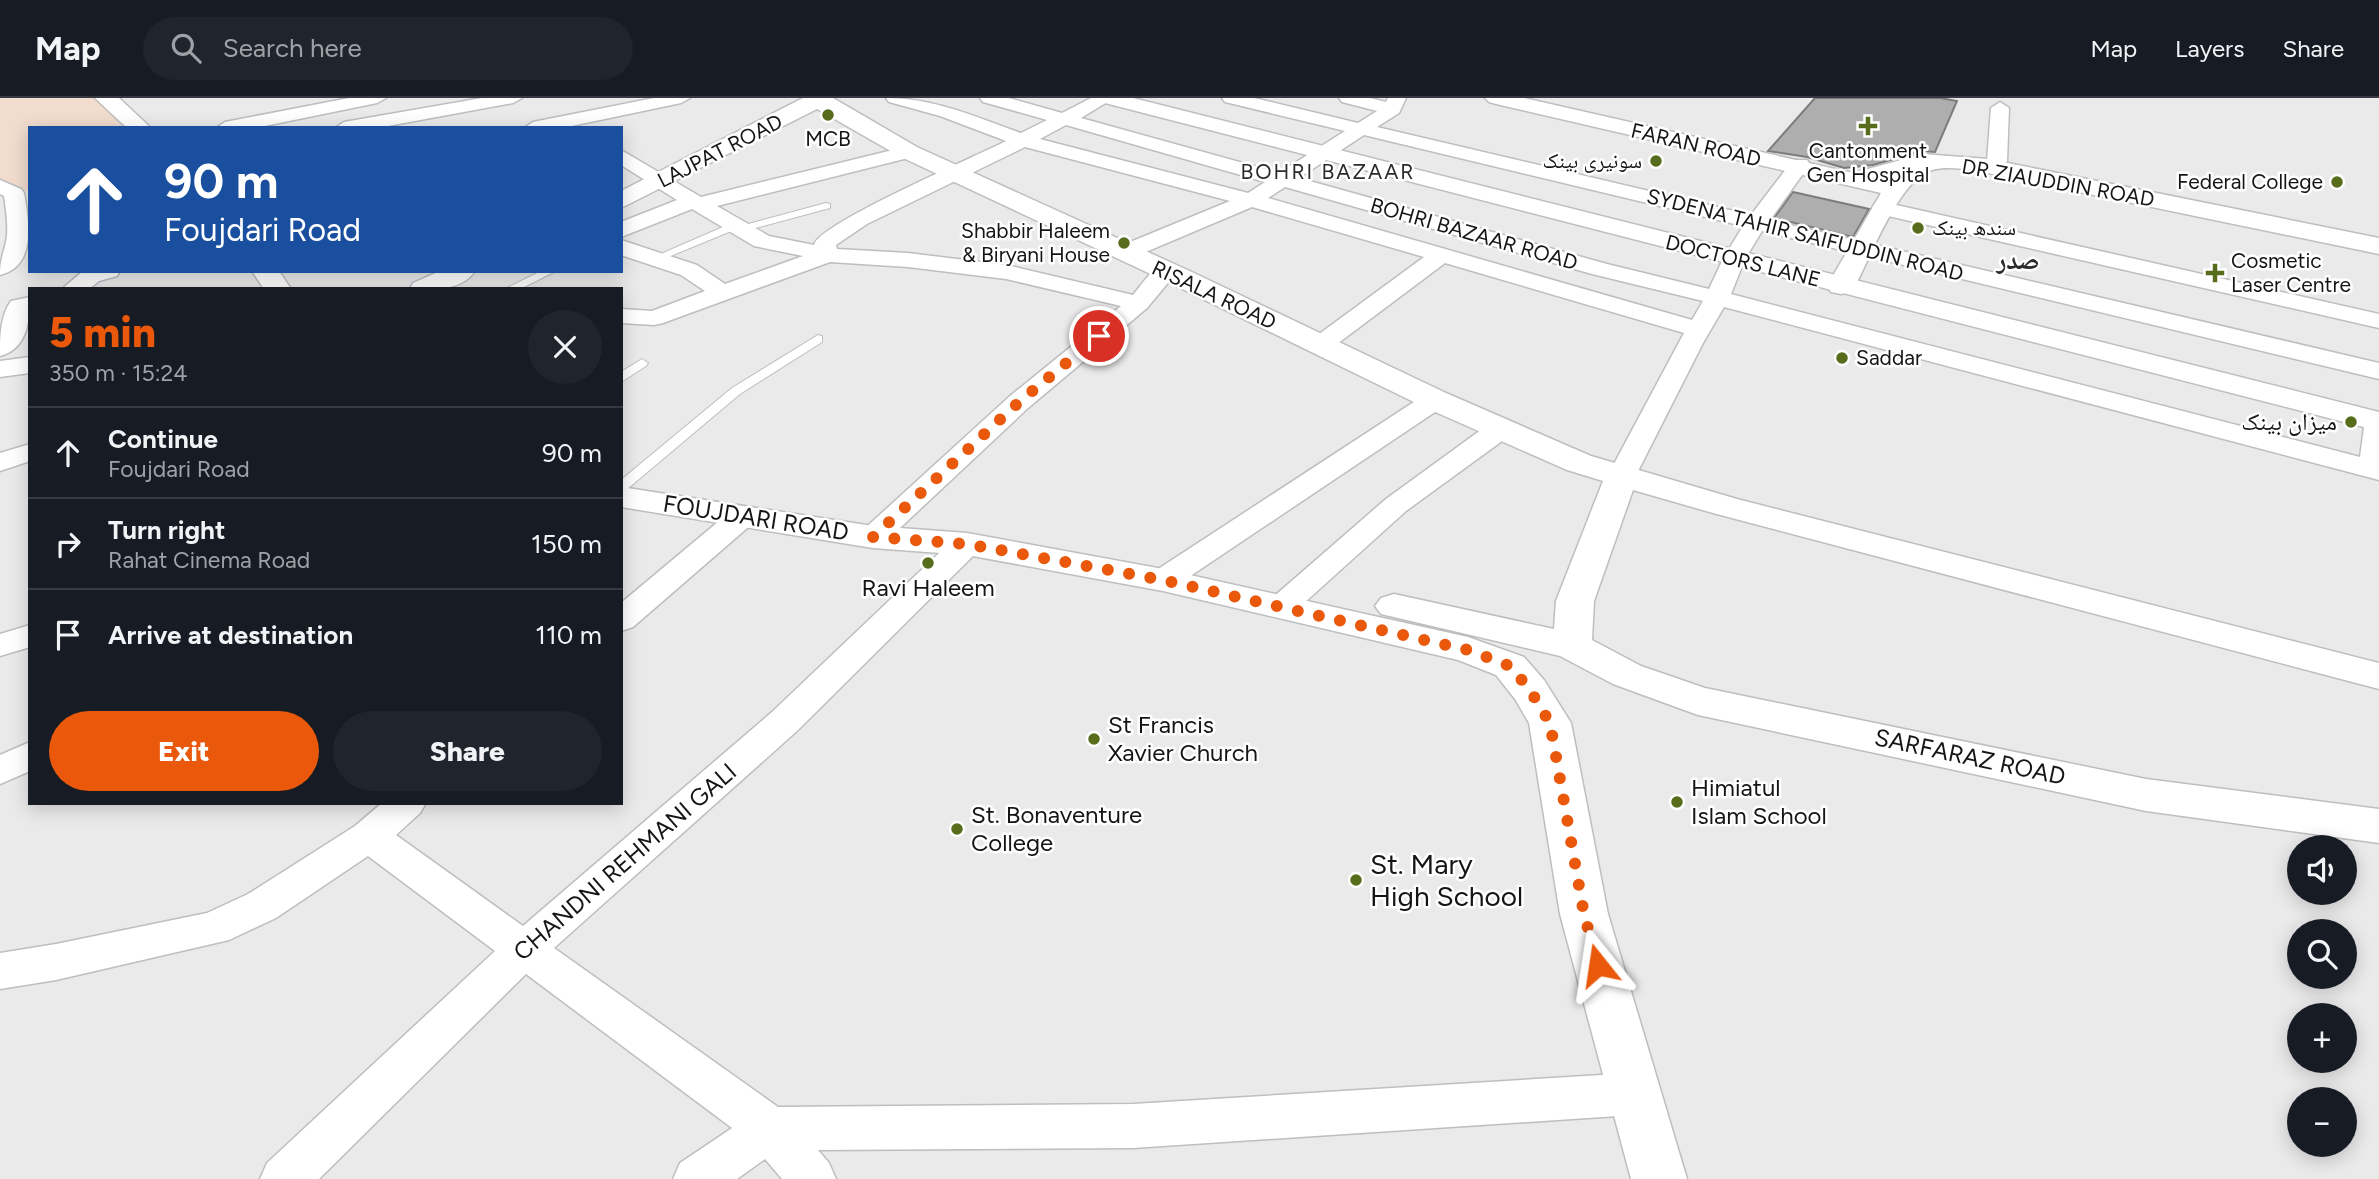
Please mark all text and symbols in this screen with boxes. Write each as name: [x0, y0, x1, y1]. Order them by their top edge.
search box: [143, 17, 633, 80]
text: Map: [35, 29, 101, 68]
icon: search: [167, 29, 205, 67]
text: Search here: [223, 32, 362, 64]
text: Map: [2090, 34, 2137, 63]
text: Layers: [2175, 34, 2244, 63]
text: Share: [2282, 34, 2344, 63]
marker: MCB: [820, 107, 836, 123]
street label: LAJPAT ROAD: [653, 108, 786, 193]
marker: Cantonment Gen Hospital: [1858, 116, 1878, 136]
street label: FARAN ROAD: [1629, 117, 1764, 172]
place label: MCB: [805, 126, 851, 151]
place label: Cantonment Gen Hospital: [1807, 138, 1929, 187]
place label: سونیری بینک: [1543, 148, 1642, 173]
text: 90 m: [164, 151, 279, 210]
marker: سونیری بینک: [1648, 153, 1664, 169]
street label: DR ZIAUDDIN ROAD: [1960, 153, 2156, 212]
icon: ahead: [49, 154, 140, 245]
district label: BOHRI BAZAAR: [1240, 159, 1416, 184]
place label: Federal College: [2177, 169, 2323, 194]
marker: Federal College: [2329, 174, 2345, 190]
street label: SYDENA TAHIR SAIFUDDIN ROAD: [1644, 183, 1966, 286]
street label: BOHRI BAZAAR ROAD: [1368, 192, 1581, 275]
text: Foujdari Road: [164, 211, 361, 249]
place label: سندھ بینک: [1932, 215, 2016, 240]
place label: Shabbir Haleem & Biryani House: [961, 218, 1110, 267]
marker: سندھ بینک: [1910, 220, 1926, 236]
street label: DOCTORS LANE: [1663, 229, 1823, 292]
marker: Shabbir Haleem & Biryani House: [1116, 235, 1132, 251]
district label: صدر: [1995, 244, 2040, 276]
place label: Cosmetic Laser Centre: [2231, 248, 2351, 297]
street label: RISALA ROAD: [1148, 255, 1280, 334]
marker: Cosmetic Laser Centre: [2205, 263, 2225, 283]
pin: [1069, 306, 1129, 366]
text: 5 min: [49, 307, 156, 358]
button: close: [528, 310, 602, 384]
icon: arrive: [1080, 317, 1118, 355]
place label: Saddar: [1856, 345, 1922, 370]
marker: Saddar: [1834, 350, 1850, 366]
text: 350 m · 15:24: [49, 359, 188, 387]
place label: میزان بینک: [2241, 407, 2337, 436]
marker: میزان بینک: [2343, 414, 2359, 430]
text: Continue: [108, 423, 218, 455]
icon: ahead: [49, 434, 87, 472]
text: 90 m: [542, 437, 602, 469]
text: Foujdari Road: [108, 455, 250, 483]
street label: FOUJDARI ROAD: [661, 489, 851, 547]
text: Turn right: [108, 514, 225, 546]
icon: right: [49, 525, 87, 563]
text: 150 m: [531, 528, 602, 560]
text: Rahat Cinema Road: [108, 546, 310, 574]
marker: Ravi Haleem: [920, 555, 936, 571]
place label: Ravi Haleem: [861, 573, 995, 602]
icon: arrive: [49, 616, 87, 654]
text: Arrive at destination: [108, 619, 353, 651]
text: 110 m: [535, 619, 602, 651]
place label: St Francis Xavier Church: [1108, 710, 1258, 767]
button: Exit: [49, 711, 319, 791]
button: Share: [333, 711, 602, 791]
street label: SARFARAZ ROAD: [1872, 722, 2068, 791]
marker: St Francis Xavier Church: [1086, 731, 1102, 747]
street label: CHANDNI REHMANI GALI: [507, 757, 742, 966]
place label: Himiatul Islam School: [1691, 773, 1827, 830]
marker: Himiatul Islam School: [1669, 794, 1685, 810]
place label: St. Bonaventure College: [971, 800, 1142, 857]
marker: St. Bonaventure College: [949, 821, 965, 837]
map controls: [2287, 835, 2357, 1157]
button: sound: [2287, 835, 2357, 905]
place label: St. Mary High School: [1370, 847, 1523, 913]
marker: St. Mary High School: [1348, 872, 1364, 888]
button: search: [2287, 919, 2357, 989]
position arrow: [1561, 928, 1635, 1002]
button: +: [2287, 1003, 2357, 1073]
button: −: [2287, 1087, 2357, 1157]

